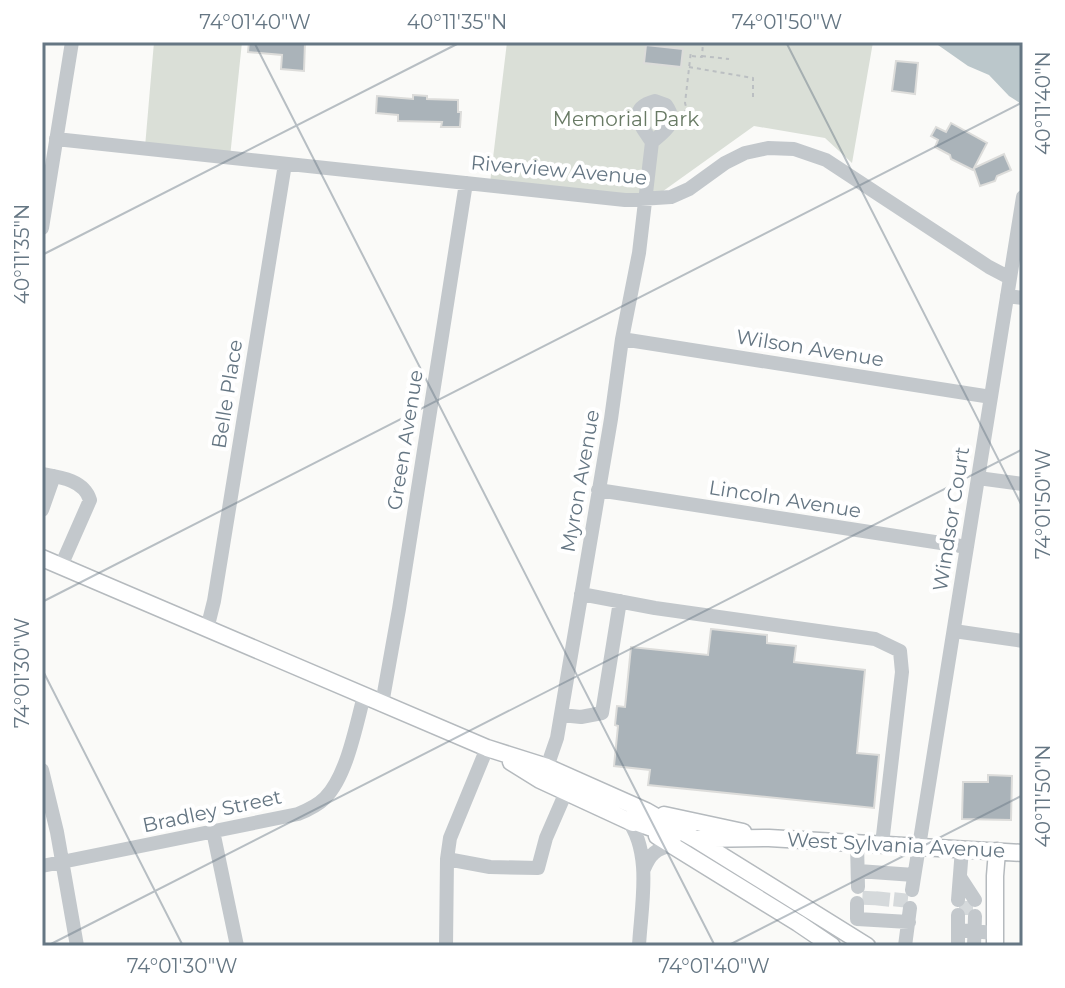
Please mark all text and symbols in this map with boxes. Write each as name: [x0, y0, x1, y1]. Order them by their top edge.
text: 74°01'40"W: [199, 10, 311, 34]
text: 40°11'35"N: [407, 10, 507, 34]
text: 74°01'50"W: [732, 10, 842, 34]
text: 40°11'40"N: [1031, 51, 1055, 155]
park label: Memorial Park: [553, 107, 699, 131]
street label: Riverview Avenue: [470, 150, 648, 190]
text: 40°11'35"N: [10, 204, 34, 304]
street label: Wilson Avenue: [734, 324, 886, 372]
street label: Belle Place: [207, 338, 247, 450]
street label: Green Avenue: [382, 368, 428, 512]
street label: Myron Avenue: [556, 408, 604, 554]
street label: Windsor Court: [928, 445, 974, 593]
text: 74°01'50"W: [1031, 449, 1055, 559]
street label: Lincoln Avenue: [707, 475, 863, 523]
text: 74°01'30"W: [10, 618, 34, 728]
text: 40°11'50"N: [1031, 745, 1055, 847]
street label: Bradley Street: [140, 785, 284, 837]
street label: West Sylvania Avenue: [786, 827, 1006, 863]
text: 74°01'30"W: [127, 954, 237, 978]
text: 74°01'40"W: [658, 954, 770, 978]

